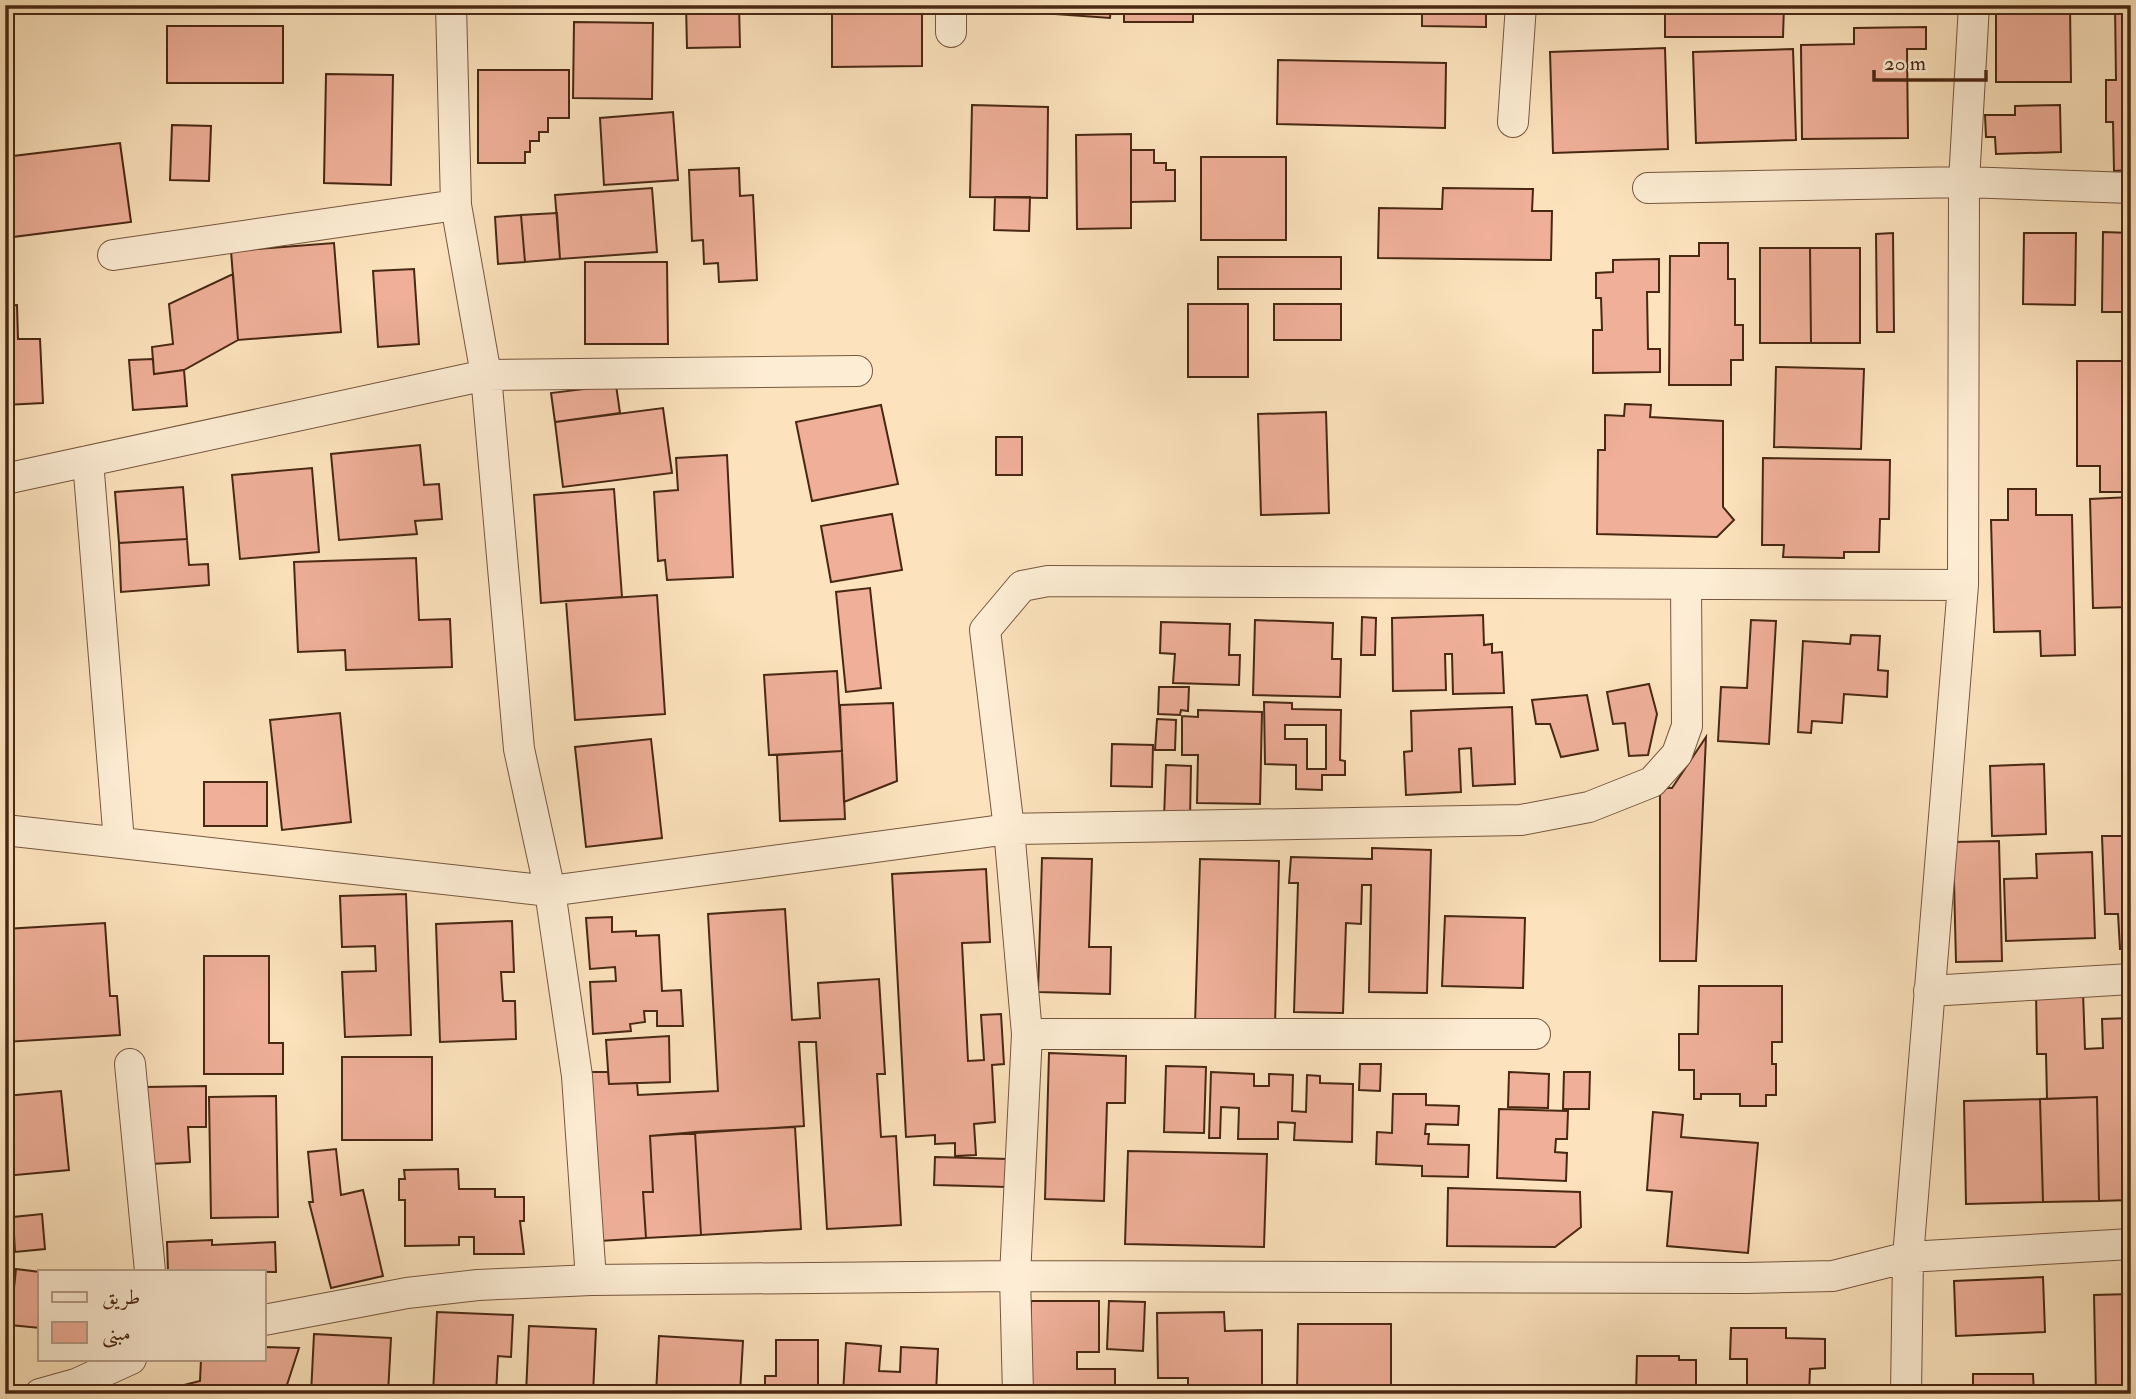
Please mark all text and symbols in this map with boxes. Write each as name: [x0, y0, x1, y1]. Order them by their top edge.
scale bar: [1874, 38, 1986, 82]
text: 20 m: [1884, 50, 1926, 77]
legend: [38, 1270, 266, 1360]
text: طريق: [102, 1284, 140, 1311]
text: مبنى: [102, 1320, 131, 1348]

